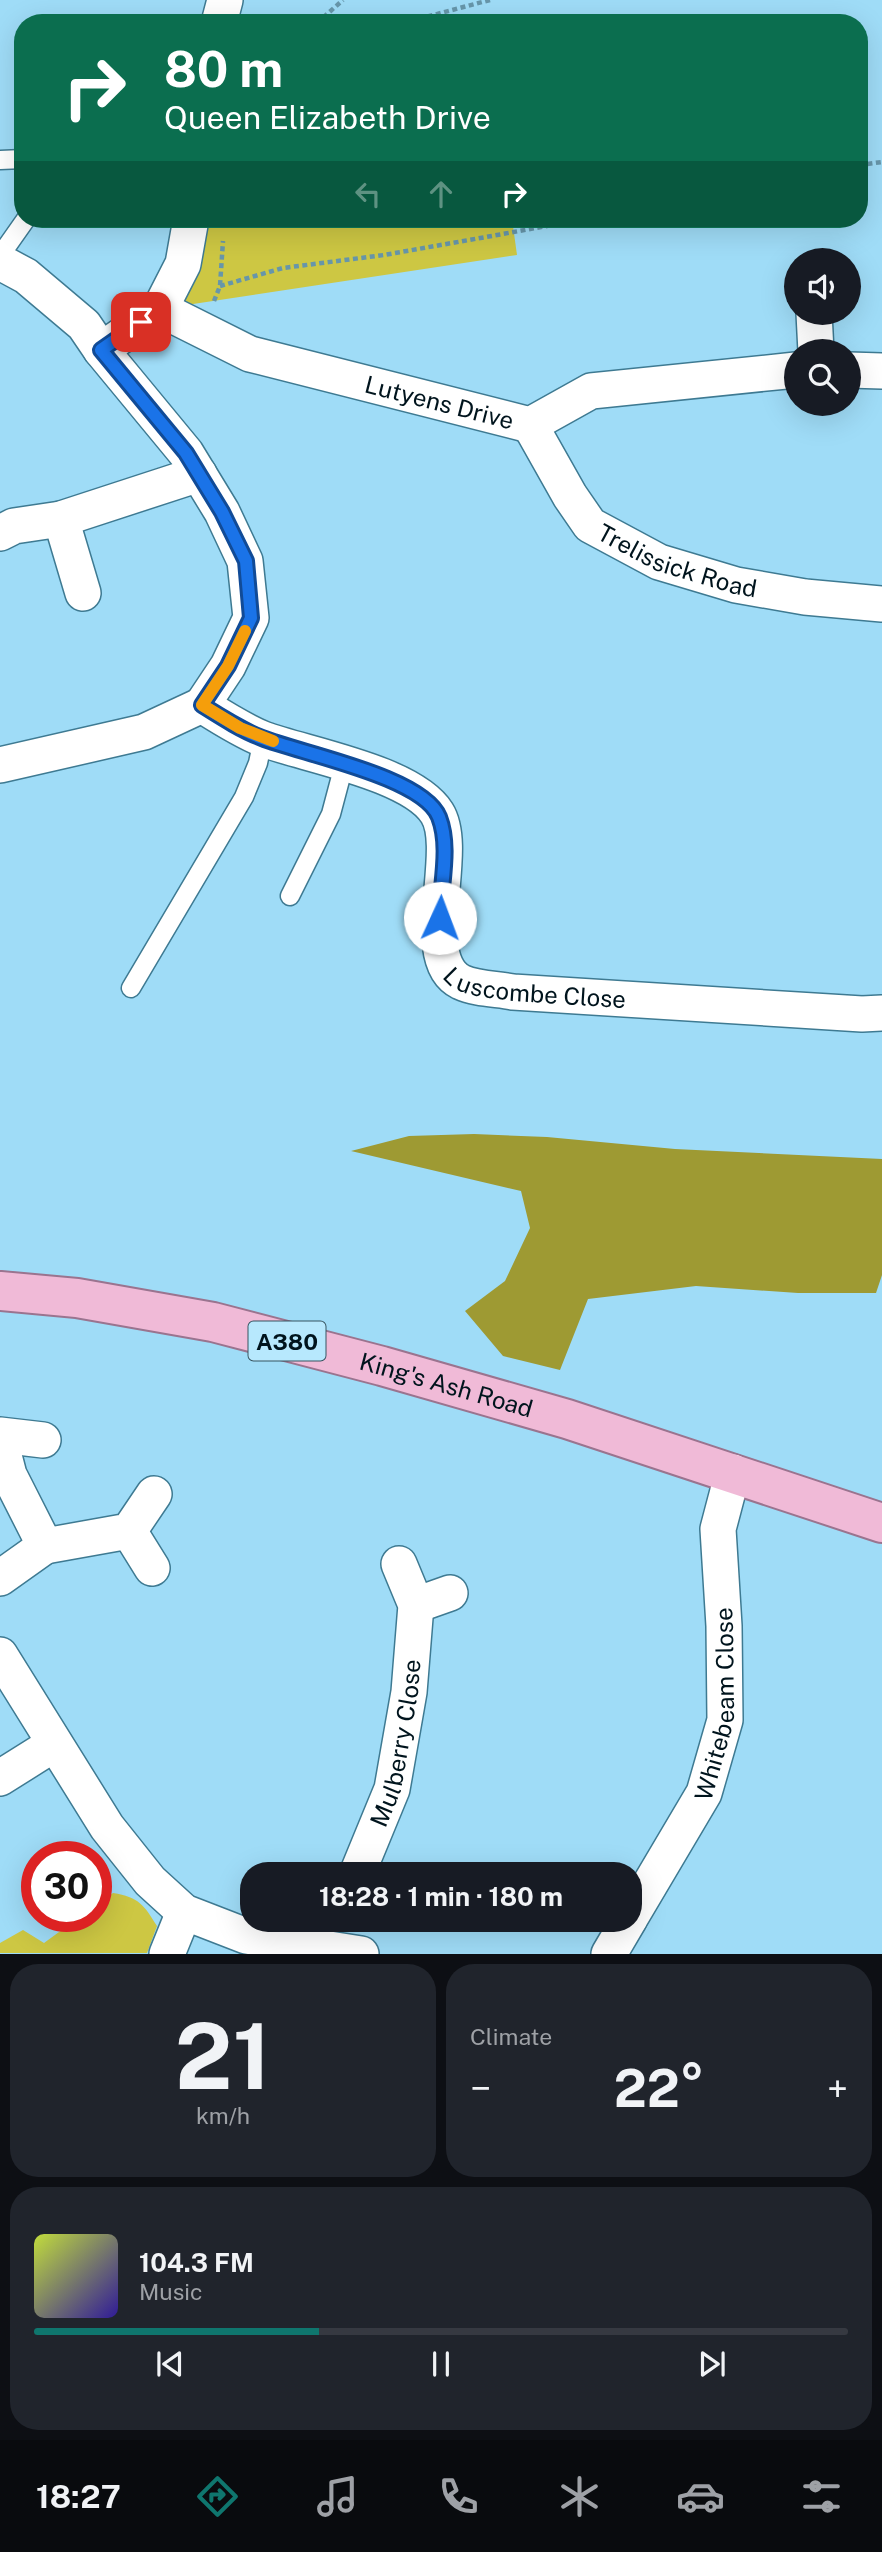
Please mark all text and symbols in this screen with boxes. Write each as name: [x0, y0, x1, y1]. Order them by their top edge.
text: 80 m: [164, 40, 283, 98]
icon: right: [49, 42, 140, 133]
text: Queen Elizabeth Drive: [164, 99, 491, 136]
icon: left: [349, 175, 387, 213]
icon: ahead: [422, 175, 460, 213]
icon: right: [495, 175, 533, 213]
map controls: [784, 248, 861, 416]
button: sound: [784, 248, 861, 325]
pin: [111, 292, 171, 352]
icon: arrive: [122, 303, 160, 341]
button: search: [784, 339, 861, 416]
street label: Lutyens Drive: [362, 370, 517, 434]
street label: Trelissick Road: [593, 518, 759, 602]
position arrow: [403, 881, 477, 955]
street label: Luscombe Close: [438, 961, 627, 1013]
road number: A380: [248, 1322, 326, 1360]
street label: King's Ash Road: [357, 1347, 536, 1423]
street label: Whitebeam Close: [689, 1607, 739, 1804]
street label: Mulberry Close: [364, 1658, 426, 1831]
speed limit sign: 30: [21, 1841, 112, 1932]
text: 18:28 · 1 min · 180 m: [319, 1881, 563, 1912]
text: 21: [175, 2003, 271, 2109]
text: Climate: [470, 2023, 552, 2050]
text: 22°: [614, 2058, 704, 2119]
text: −: [470, 2066, 491, 2111]
text: +: [827, 2066, 848, 2111]
text: km/h: [196, 2102, 250, 2129]
text: 104.3 FM: [139, 2247, 254, 2278]
text: Music: [139, 2278, 203, 2305]
icon: previous: [151, 2345, 189, 2383]
icon: pause: [422, 2345, 460, 2383]
icon: next: [693, 2345, 731, 2383]
icon: directions: [193, 2472, 242, 2521]
icon: music: [313, 2472, 362, 2521]
icon: phone: [434, 2472, 483, 2521]
icon: climate: [555, 2472, 604, 2521]
icon: car: [676, 2472, 725, 2521]
icon: filters: [797, 2472, 846, 2521]
text: 18:27: [36, 2478, 121, 2515]

